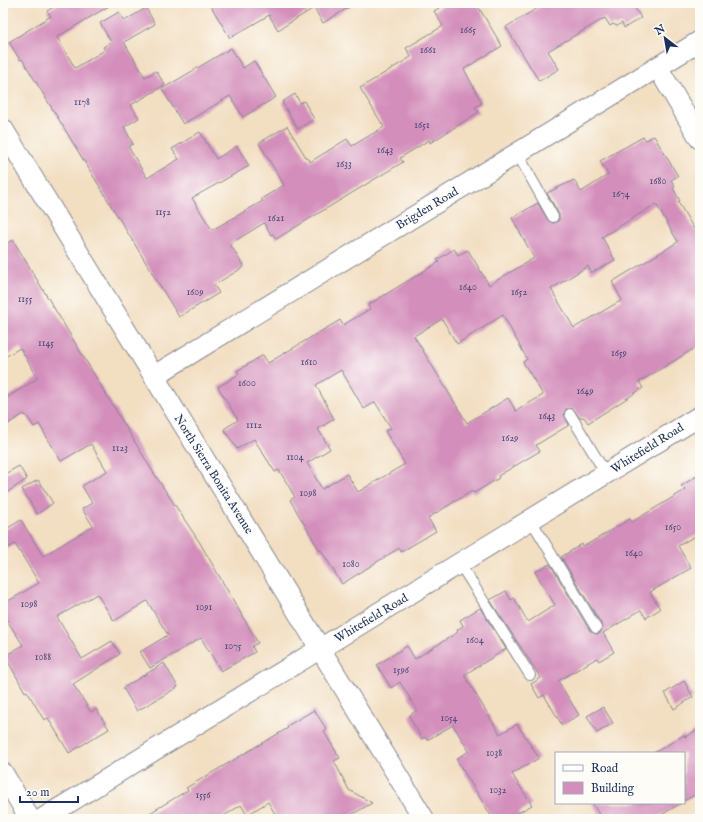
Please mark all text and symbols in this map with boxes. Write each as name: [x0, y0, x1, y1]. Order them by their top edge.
north arrow: [645, 18, 685, 58]
text: N: [652, 22, 668, 39]
house number: 1665: [460, 24, 476, 37]
house number: 1661: [420, 44, 436, 57]
house number: 1178: [74, 96, 90, 109]
house number: 1651: [414, 119, 430, 132]
house number: 1643: [377, 144, 394, 157]
house number: 1633: [336, 158, 352, 171]
house number: 1680: [650, 175, 666, 188]
street label: Brigden Road: [393, 184, 462, 233]
house number: 1674: [612, 188, 630, 201]
house number: 1152: [155, 206, 171, 219]
house number: 1621: [268, 212, 284, 225]
house number: 1640: [459, 281, 477, 294]
house number: 1609: [186, 286, 204, 299]
house number: 1652: [511, 286, 527, 299]
house number: 1155: [18, 293, 33, 306]
house number: 1145: [38, 337, 54, 350]
house number: 1659: [611, 347, 627, 360]
house number: 1610: [301, 356, 317, 369]
house number: 1600: [238, 377, 256, 390]
house number: 1649: [576, 385, 594, 398]
house number: 1643: [539, 410, 556, 423]
street label: North Sierra Bonita Avenue: [171, 412, 257, 537]
house number: 1112: [246, 419, 262, 432]
street label: Whitefield Road: [608, 420, 687, 477]
house number: 1629: [501, 432, 519, 445]
house number: 1123: [112, 442, 128, 455]
house number: 1104: [286, 451, 304, 464]
house number: 1098: [300, 487, 317, 500]
house number: 1650: [665, 521, 681, 534]
house number: 1640: [625, 547, 643, 560]
house number: 1080: [342, 558, 360, 571]
street label: Whitefield Road: [332, 590, 411, 646]
house number: 1098: [21, 598, 38, 611]
house number: 1091: [196, 601, 213, 614]
house number: 1604: [466, 634, 484, 647]
house number: 1075: [225, 640, 242, 653]
house number: 1088: [35, 651, 51, 664]
house number: 1596: [393, 664, 410, 677]
house number: 1054: [440, 712, 458, 725]
house number: 1038: [486, 747, 502, 760]
legend: [555, 752, 685, 804]
text: Road: [591, 761, 619, 776]
scale bar: [20, 778, 78, 804]
text: Building: [591, 781, 635, 796]
house number: 1032: [489, 784, 507, 797]
text: 20 m: [26, 785, 49, 800]
house number: 1556: [195, 789, 211, 802]

